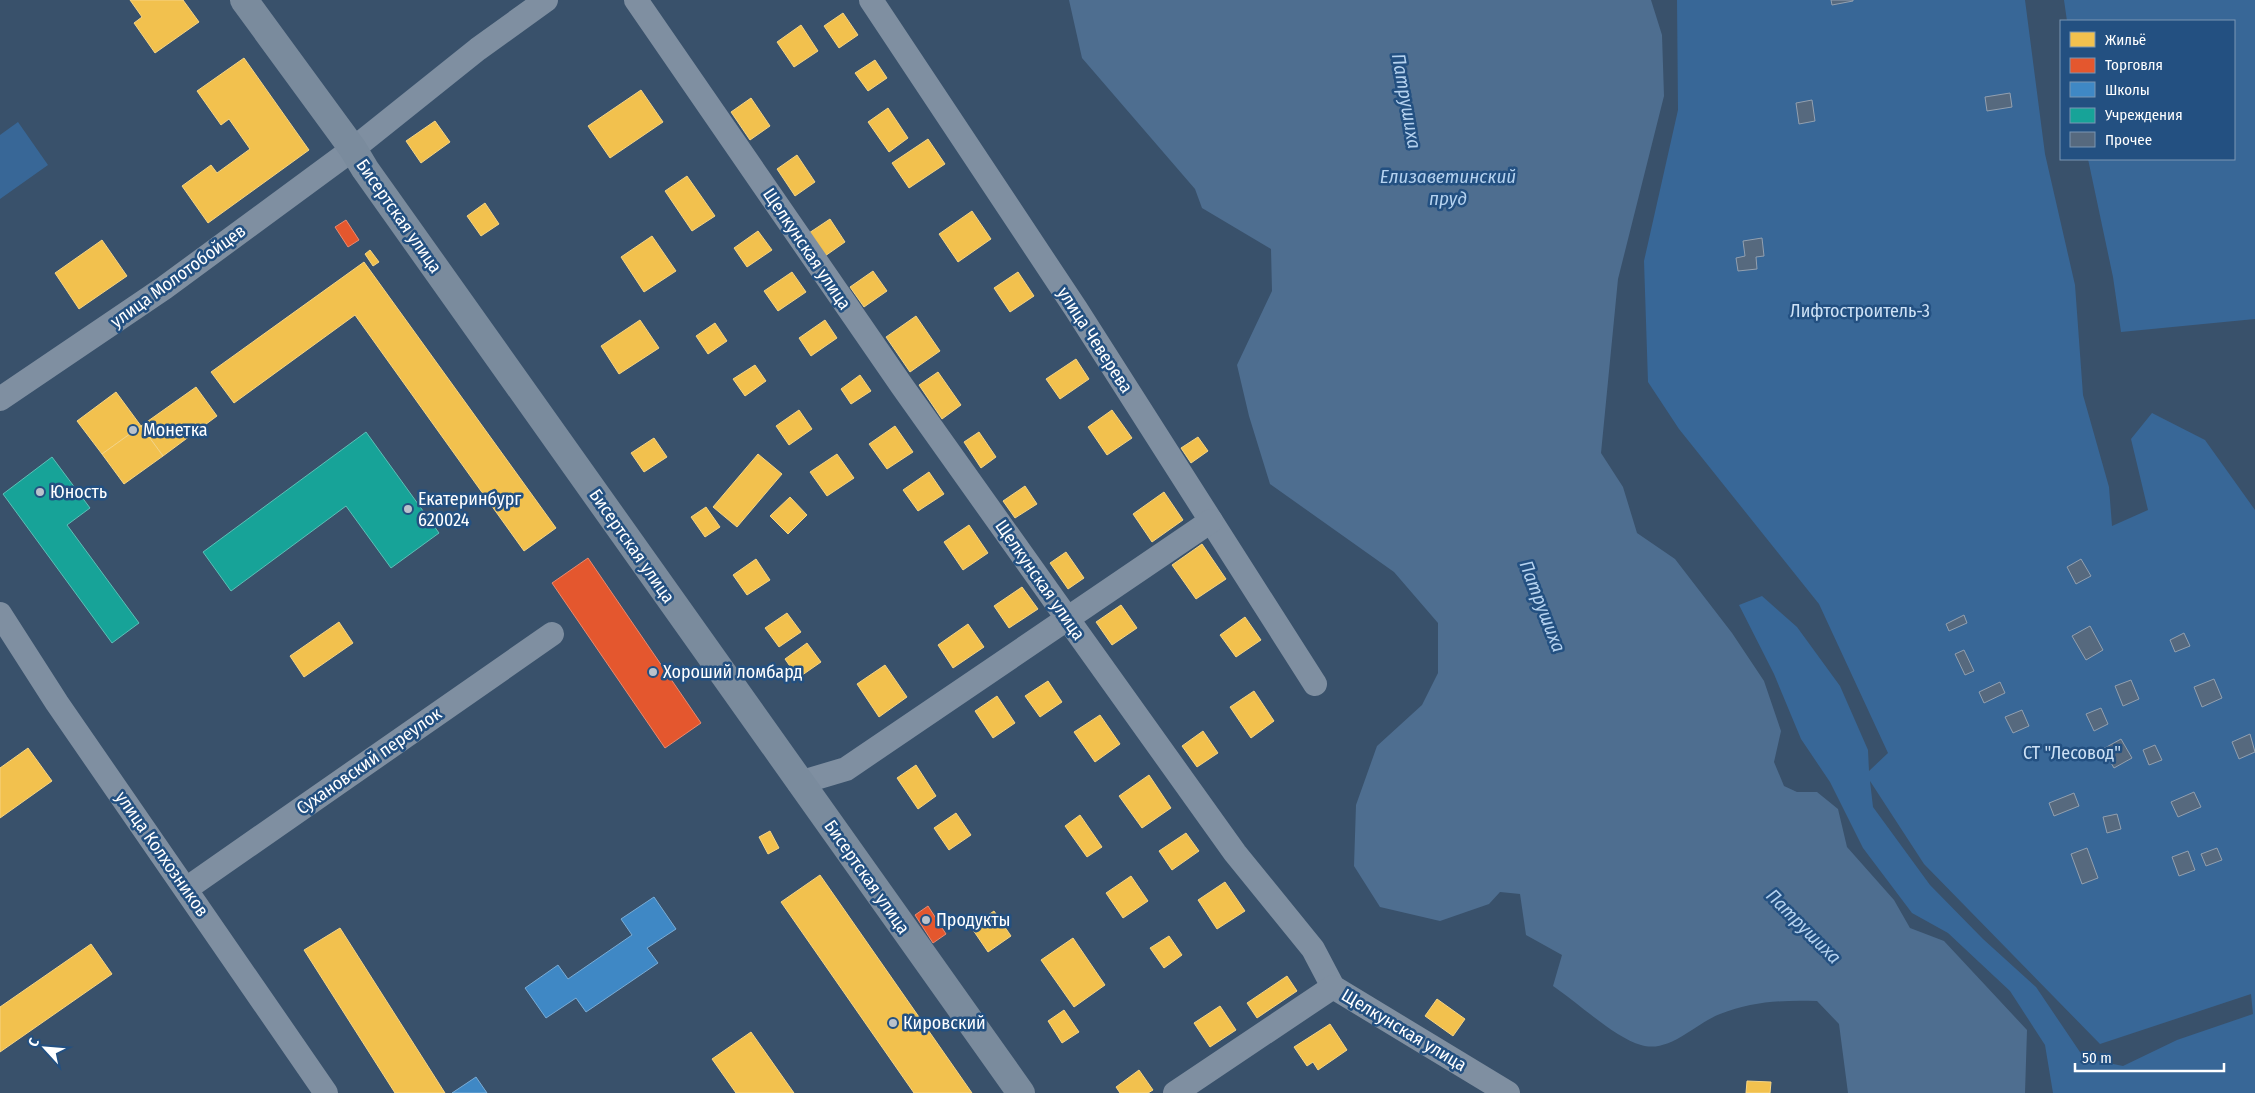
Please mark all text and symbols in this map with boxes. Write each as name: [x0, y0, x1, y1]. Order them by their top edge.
legend: [2060, 20, 2235, 160]
text: Жильё: [2105, 31, 2146, 49]
water label: Патрушиха: [1387, 52, 1426, 151]
text: Торговля: [2105, 56, 2163, 74]
text: Школы: [2105, 81, 2150, 99]
text: Учреждения: [2104, 106, 2183, 124]
text: Прочее: [2105, 131, 2152, 149]
street label: Бисертская улица: [351, 155, 447, 277]
water label: Елизаветинский пруд: [1380, 165, 1516, 210]
street label: Щелкунская улица: [758, 184, 856, 314]
street label: улица Молотобойцев: [106, 220, 250, 332]
street label: улица Чеверева: [1053, 283, 1138, 397]
park label: Лифтостроитель-3: [1790, 300, 1930, 322]
place label: Монетка: [143, 419, 208, 441]
marker: Монетка: [127, 424, 139, 436]
place label: Юность: [50, 481, 107, 503]
street label: Бисертская улица: [584, 485, 680, 607]
marker: Юность: [34, 486, 46, 498]
place label: Екатеринбург 620024: [418, 488, 521, 531]
marker: Екатеринбург 620024: [402, 503, 414, 515]
street label: Щелкунская улица: [990, 516, 1090, 645]
water label: Патрушиха: [1515, 557, 1571, 655]
place label: Хороший ломбард: [663, 661, 803, 683]
marker: Хороший ломбард: [647, 666, 659, 678]
street label: Сухановский переулок: [292, 702, 446, 819]
park label: СТ "Лесовод": [2023, 742, 2121, 764]
street label: улица Колхозников: [111, 787, 213, 921]
street label: Бисертская улица: [819, 816, 915, 938]
water label: Патрушиха: [1761, 884, 1846, 969]
place label: Продукты: [936, 909, 1011, 931]
marker: Продукты: [920, 914, 932, 926]
street label: Щелкунская улица: [1338, 984, 1471, 1076]
place label: Кировский: [903, 1012, 986, 1034]
marker: Кировский: [887, 1017, 899, 1029]
north arrow: [20, 1023, 70, 1073]
text: С: [25, 1035, 43, 1050]
scale bar: [2075, 1040, 2224, 1072]
text: 50 m: [2082, 1049, 2112, 1067]

